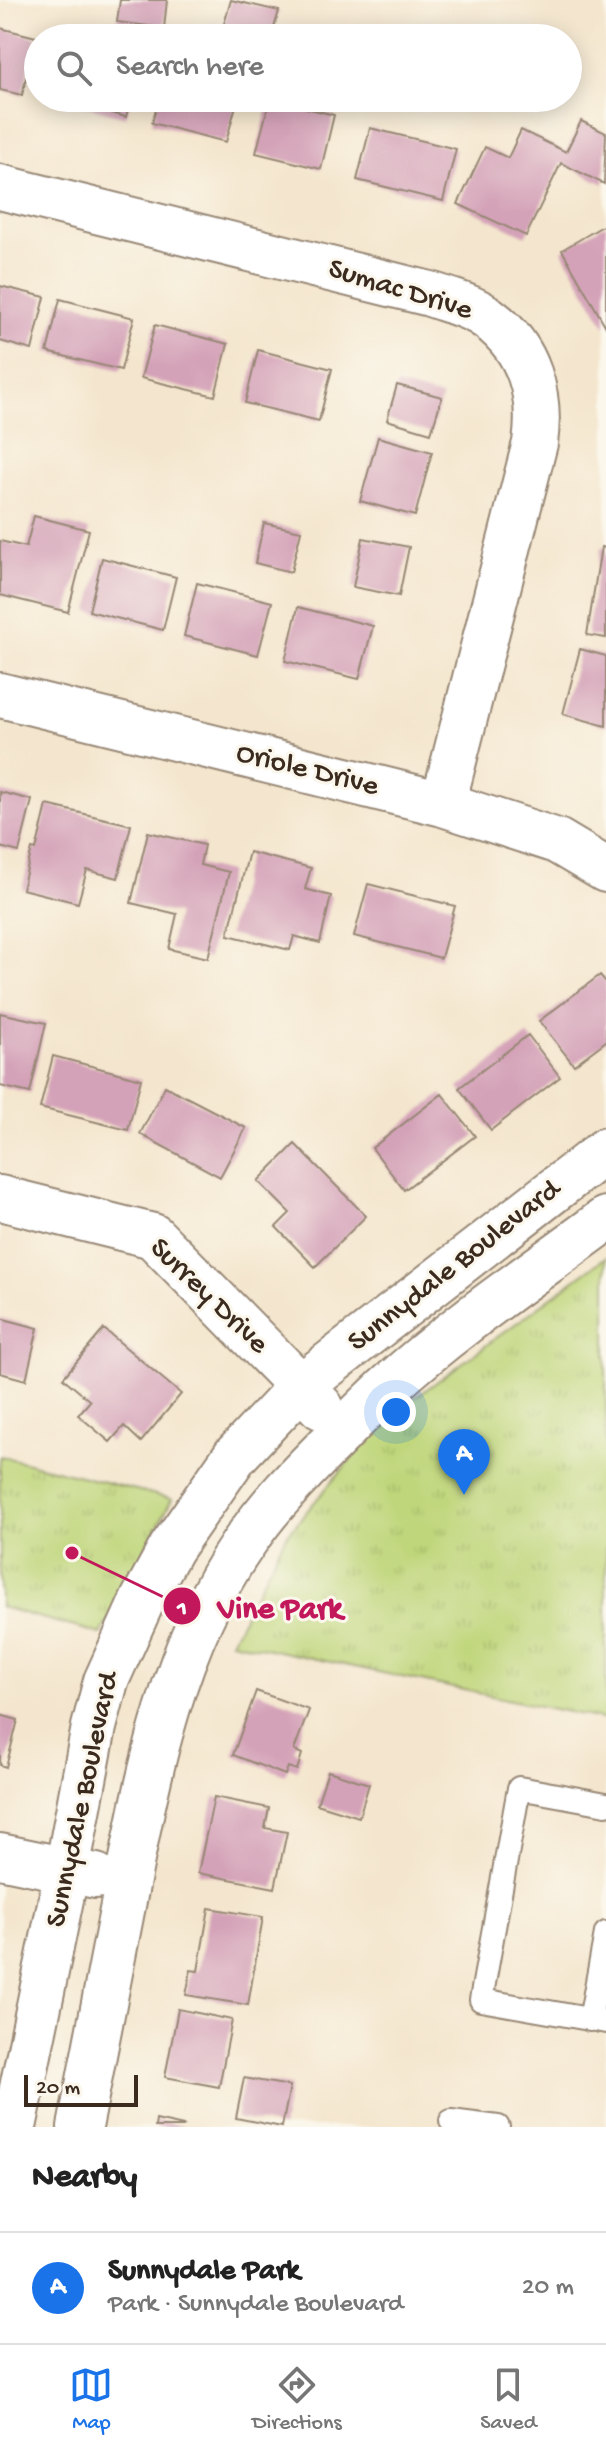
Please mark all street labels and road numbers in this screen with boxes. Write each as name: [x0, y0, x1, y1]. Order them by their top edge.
street label: Sumac Drive: [324, 253, 477, 330]
street label: Oriole Drive: [232, 736, 382, 806]
street label: Sunnydale Boulevard: [342, 1172, 570, 1361]
street label: Surrey Drive: [141, 1232, 275, 1363]
street label: Sunnydale Boulevard: [40, 1667, 129, 1931]

